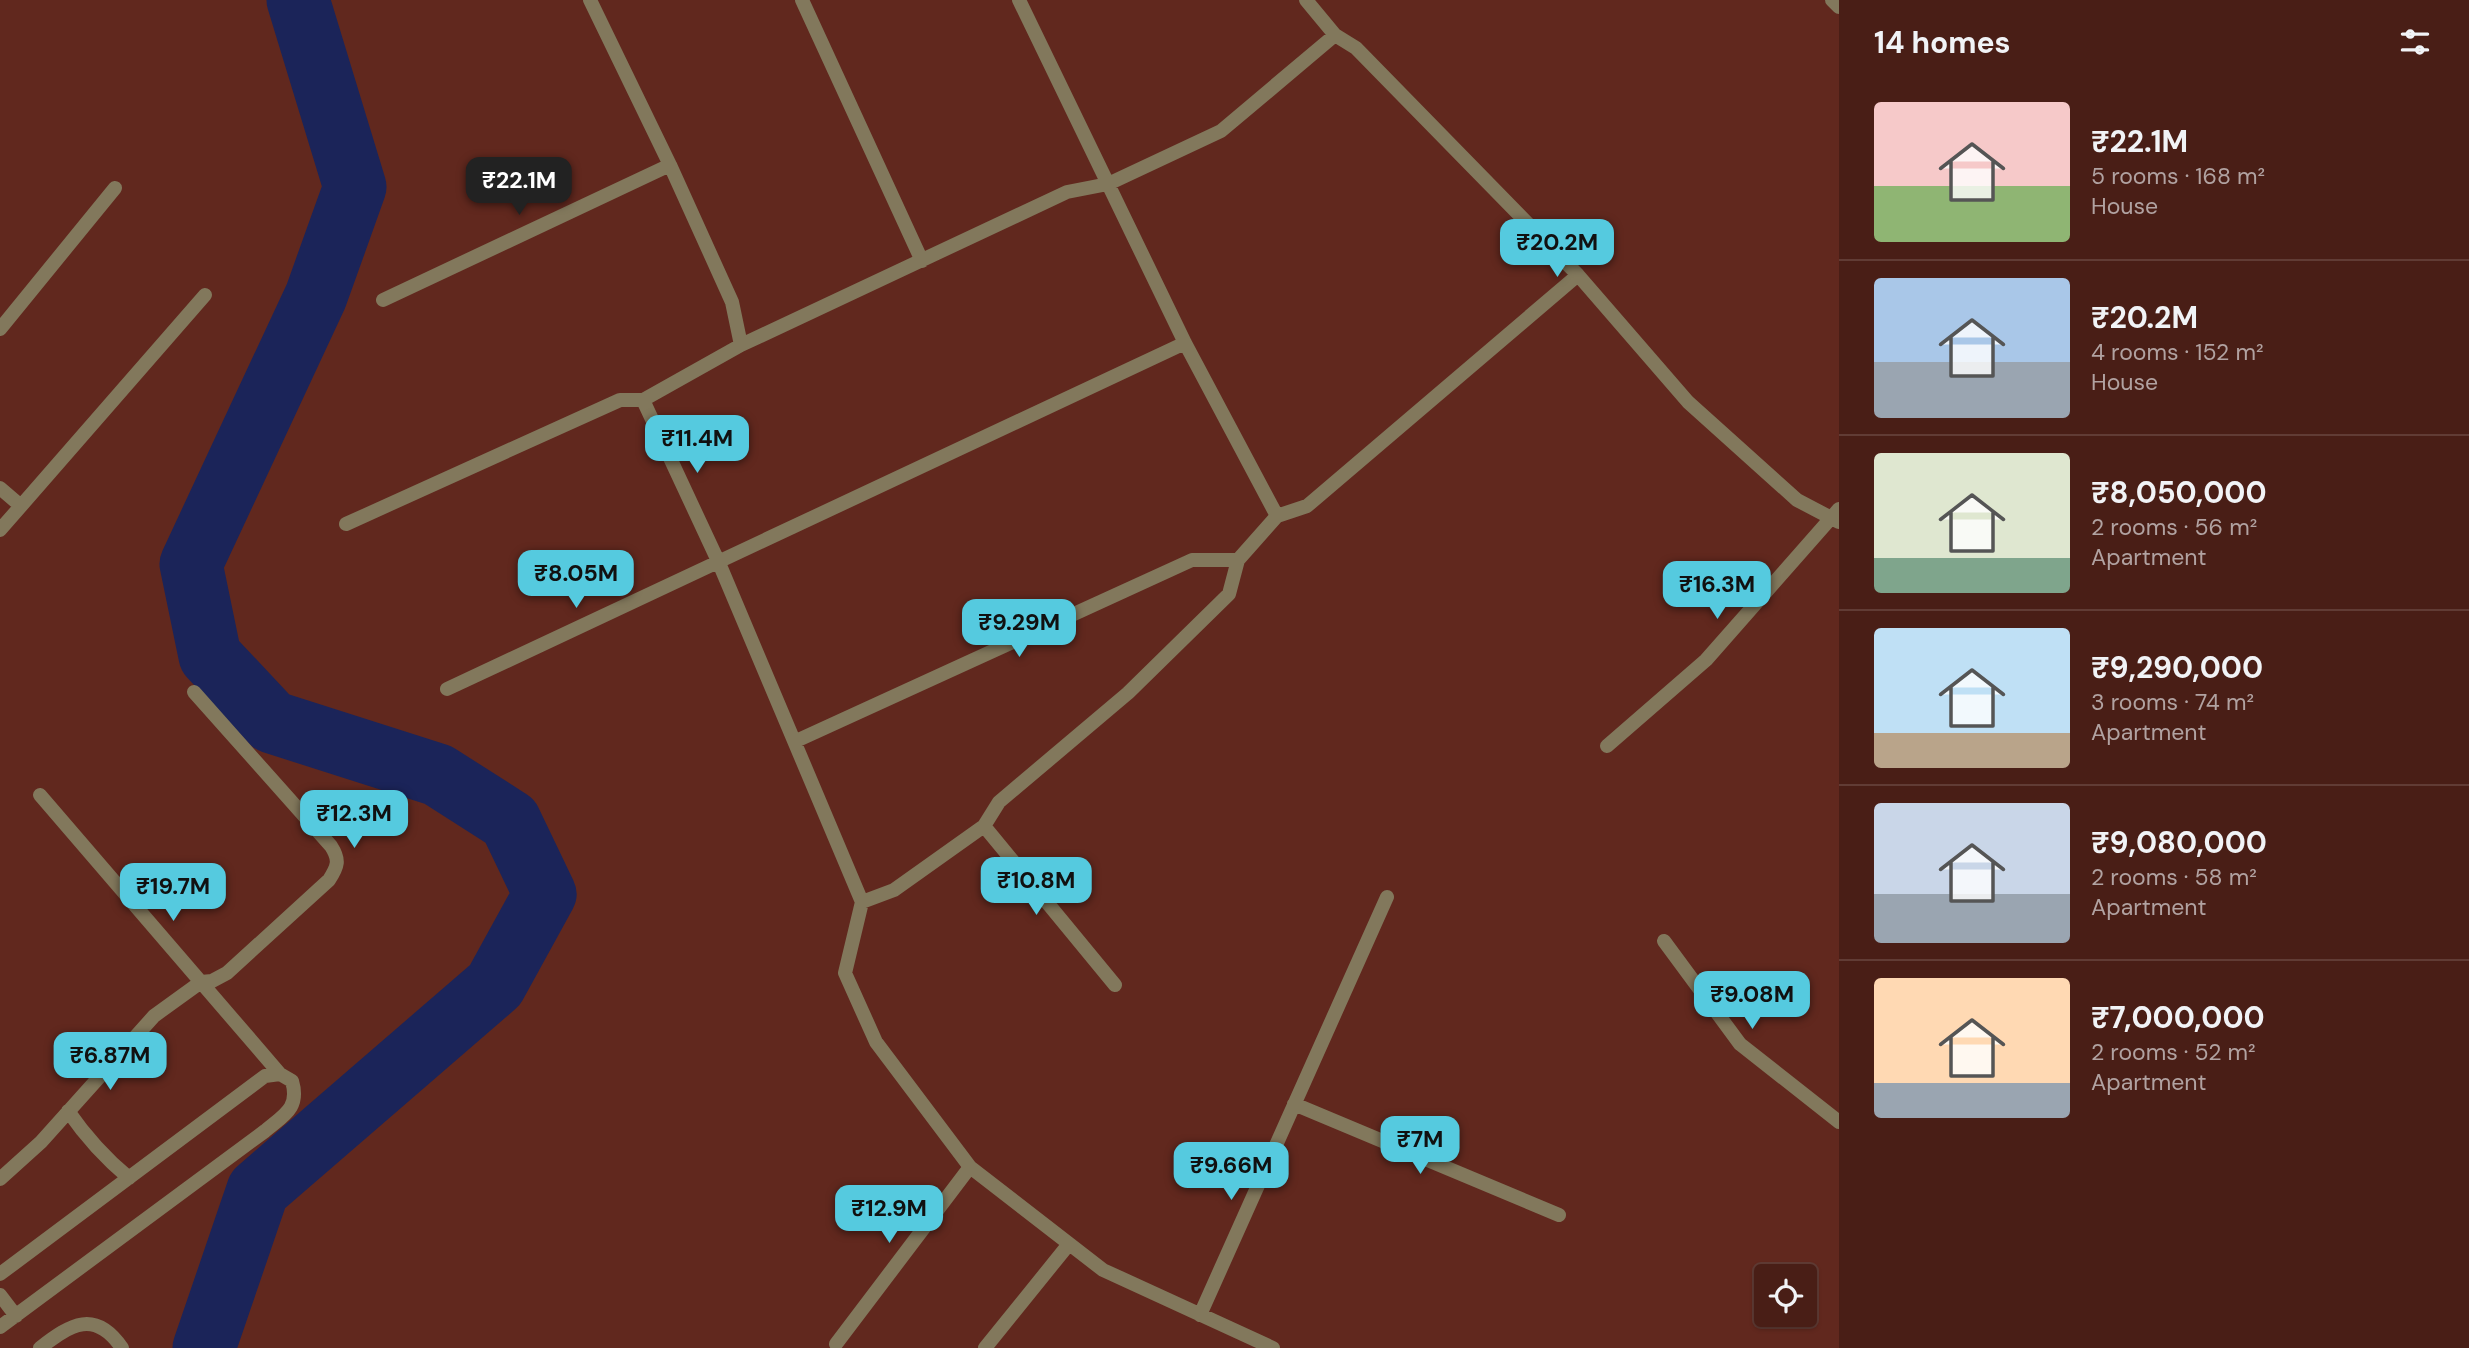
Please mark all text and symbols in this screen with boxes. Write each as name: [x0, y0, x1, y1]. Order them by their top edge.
text: 14 homes: [1874, 23, 2011, 62]
icon: filters: [2396, 23, 2434, 61]
text: ₹22.1M: [2091, 122, 2188, 161]
icon: home: [1930, 130, 2014, 214]
pin: ₹22.1M: [462, 158, 576, 217]
text: 5 rooms · 168 m²: [2091, 161, 2265, 191]
text: ₹22.1M: [482, 165, 556, 195]
text: House: [2091, 191, 2158, 221]
pin: ₹20.2M: [1500, 219, 1614, 279]
text: ₹20.2M: [1516, 227, 1598, 257]
text: ₹20.2M: [2091, 298, 2198, 337]
icon: home: [1930, 306, 2014, 390]
text: 4 rooms · 152 m²: [2091, 337, 2264, 367]
text: House: [2091, 367, 2158, 397]
pin: ₹11.4M: [640, 416, 754, 475]
text: ₹11.4M: [661, 423, 733, 453]
text: ₹8,050,000: [2091, 473, 2267, 512]
icon: home: [1930, 481, 2014, 565]
text: 2 rooms · 56 m²: [2091, 512, 2257, 542]
text: Apartment: [2091, 542, 2206, 572]
pin: ₹8.05M: [519, 550, 633, 610]
text: ₹8.05M: [534, 558, 618, 588]
pin: ₹16.3M: [1660, 562, 1774, 621]
text: ₹16.3M: [1679, 569, 1755, 599]
pin: ₹9.29M: [962, 600, 1076, 659]
text: ₹9.29M: [978, 607, 1060, 637]
text: ₹9,290,000: [2091, 648, 2263, 687]
icon: home: [1930, 656, 2014, 740]
text: 3 rooms · 74 m²: [2091, 687, 2254, 717]
text: Apartment: [2091, 717, 2206, 747]
pin: ₹12.3M: [297, 790, 411, 850]
text: ₹12.3M: [316, 798, 392, 828]
text: ₹9,080,000: [2091, 823, 2267, 862]
icon: home: [1930, 831, 2014, 915]
pin: ₹10.8M: [979, 858, 1093, 917]
text: 2 rooms · 58 m²: [2091, 862, 2257, 892]
pin: ₹19.7M: [116, 864, 230, 923]
text: ₹10.8M: [997, 865, 1075, 895]
text: ₹19.7M: [136, 871, 210, 901]
text: Apartment: [2091, 892, 2206, 922]
pin: ₹9.08M: [1695, 972, 1809, 1031]
text: ₹9.08M: [1710, 979, 1794, 1009]
text: ₹7,000,000: [2091, 998, 2265, 1037]
icon: home: [1930, 1006, 2014, 1090]
pin: ₹6.87M: [53, 1032, 167, 1092]
text: 2 rooms · 52 m²: [2091, 1037, 2256, 1067]
text: ₹6.87M: [70, 1040, 150, 1070]
text: Apartment: [2091, 1067, 2206, 1097]
pin: ₹7M: [1386, 1116, 1454, 1176]
text: ₹7M: [1397, 1124, 1443, 1154]
pin: ₹9.66M: [1174, 1142, 1288, 1202]
text: ₹9.66M: [1190, 1150, 1272, 1180]
pin: ₹12.9M: [832, 1186, 946, 1245]
text: ₹12.9M: [851, 1193, 927, 1223]
map controls: [1754, 1264, 1817, 1327]
button: locate: [1754, 1264, 1817, 1327]

